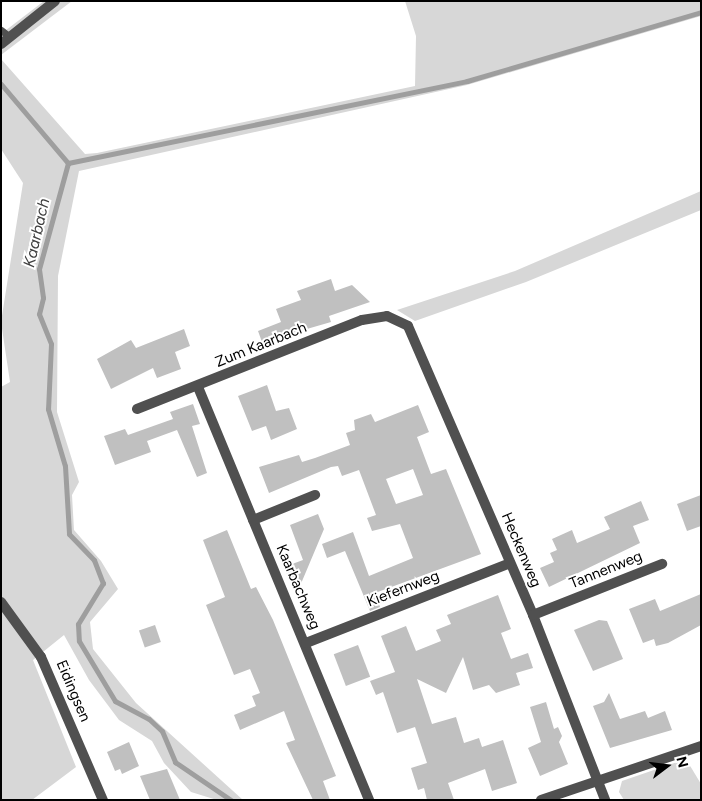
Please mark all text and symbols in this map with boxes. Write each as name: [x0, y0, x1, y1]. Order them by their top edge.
water label: Kaarbach: [20, 197, 54, 269]
street label: Zum Kaarbach: [213, 319, 309, 371]
street label: Heckenweg: [497, 510, 545, 590]
street label: Kaarbachweg: [272, 542, 324, 632]
street label: Tannenweg: [567, 547, 645, 593]
street label: Kiefernweg: [364, 567, 442, 611]
street label: Eidingsen: [52, 657, 94, 725]
north arrow: [642, 741, 692, 791]
text: N: [672, 755, 692, 769]

